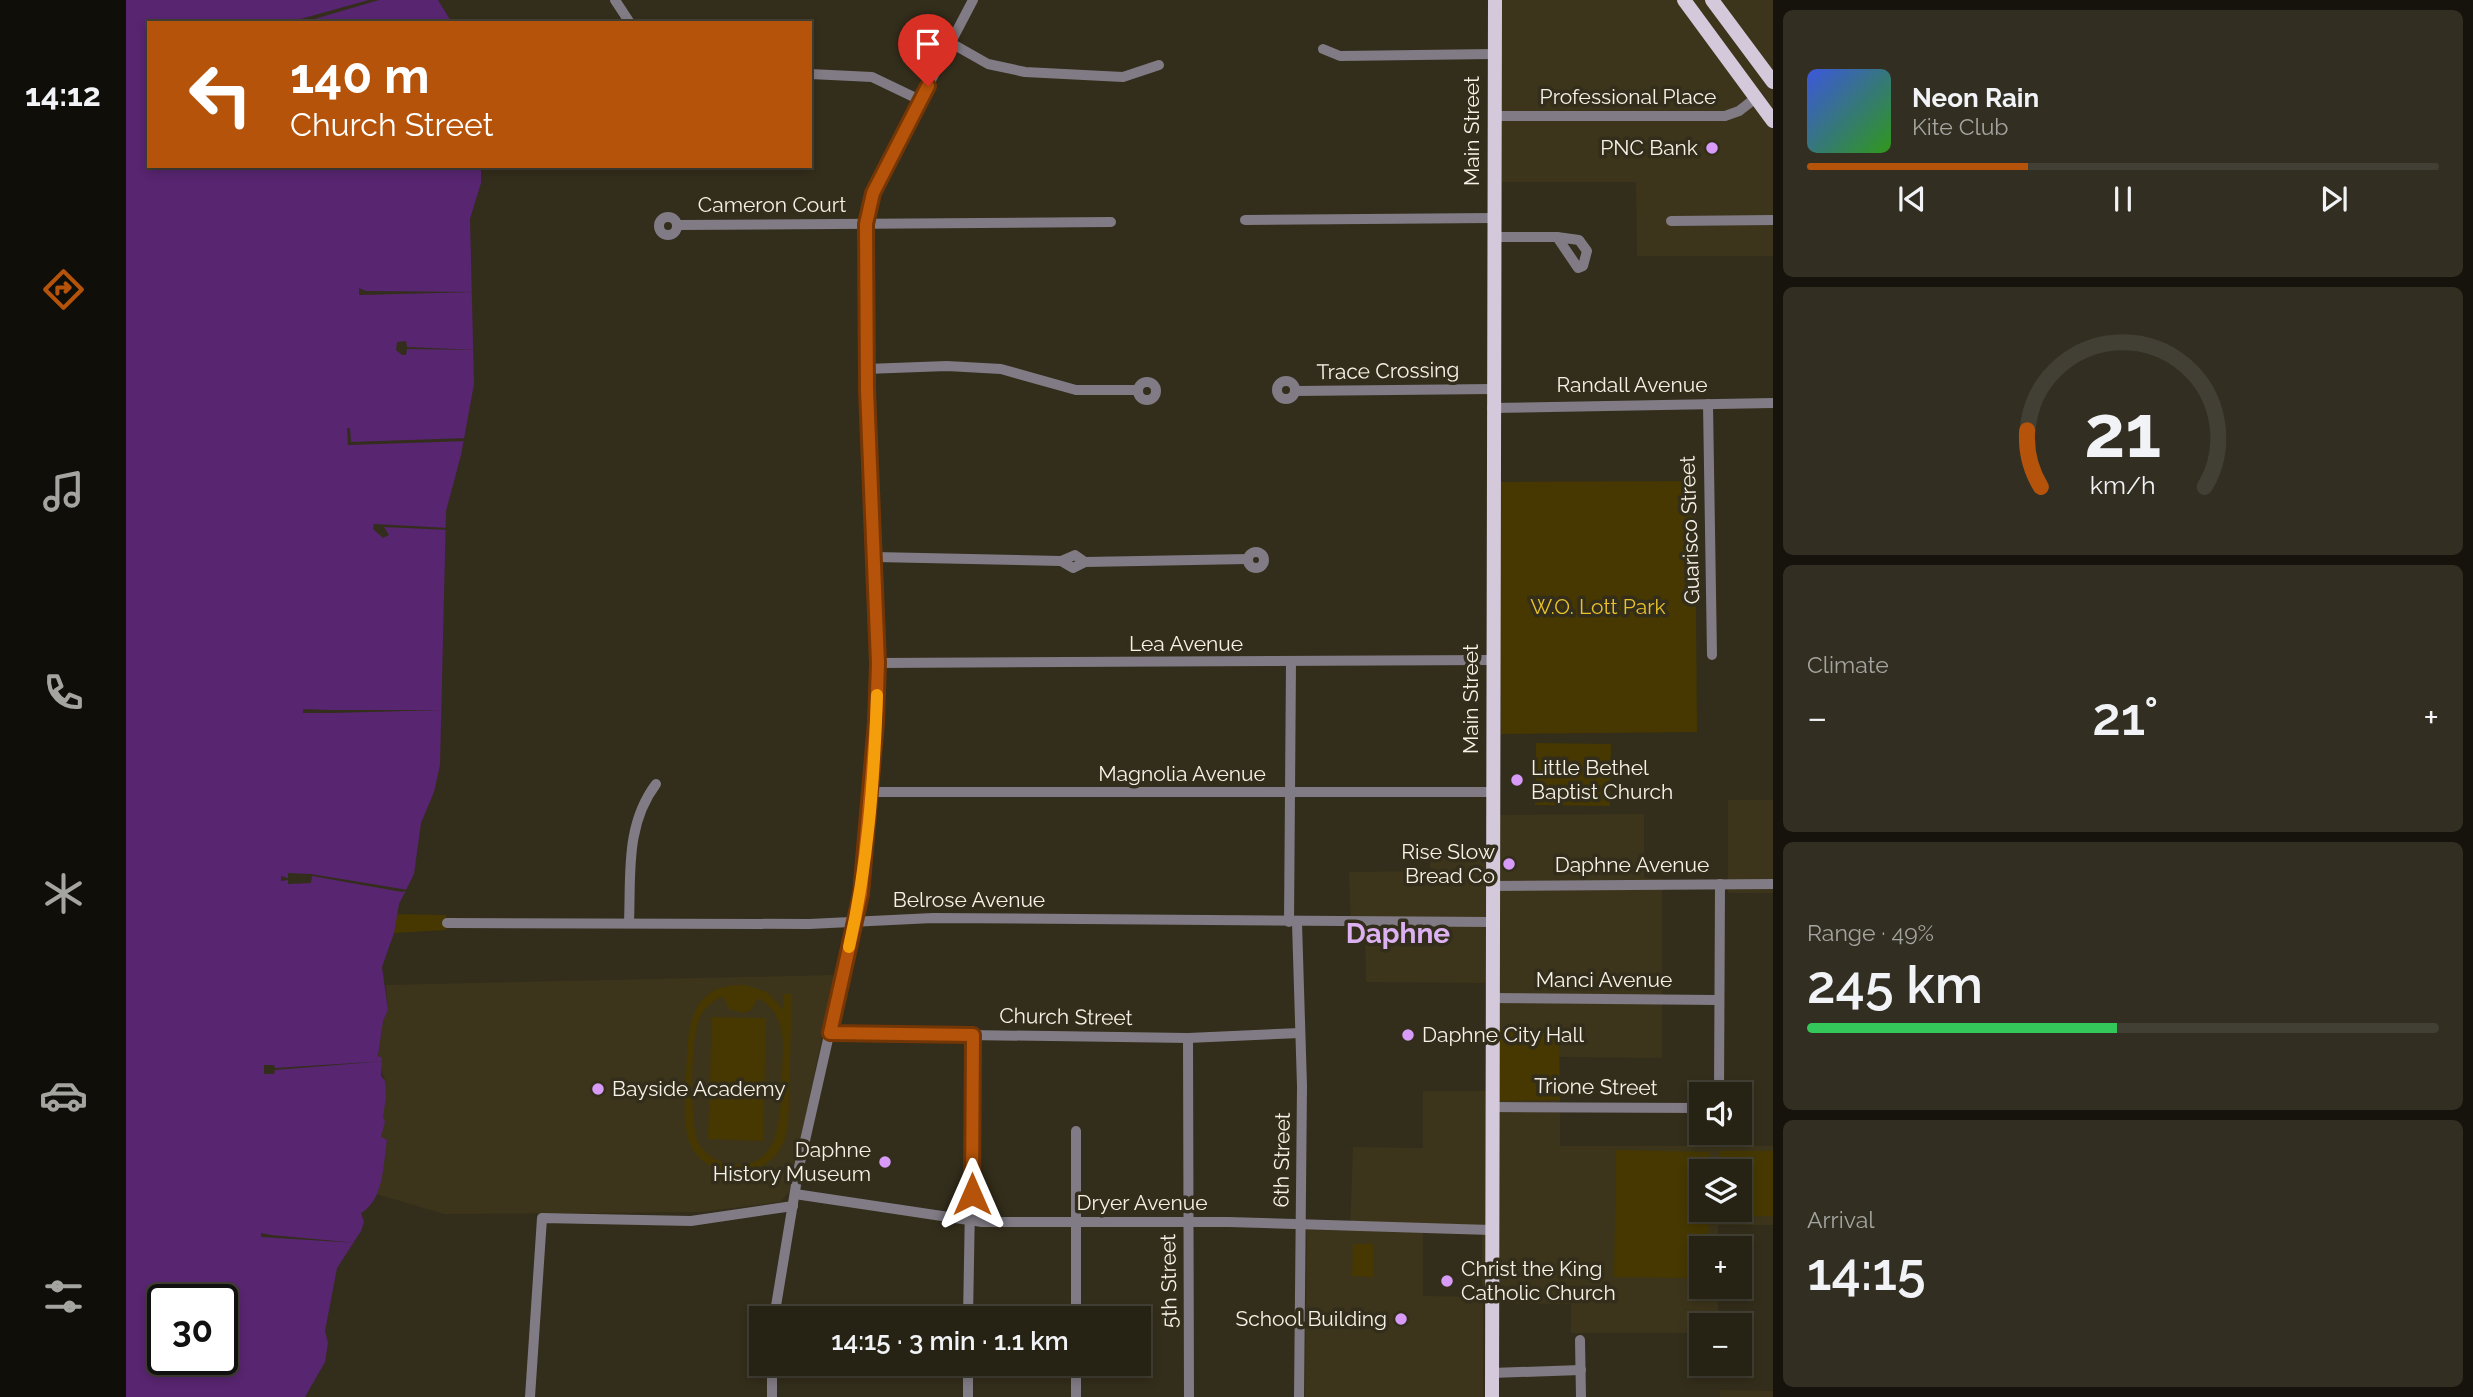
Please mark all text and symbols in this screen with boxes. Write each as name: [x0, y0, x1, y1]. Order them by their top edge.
pin: [898, 14, 958, 86]
icon: arrive: [909, 25, 947, 63]
text: 140 m: [290, 47, 430, 104]
icon: left: [175, 49, 266, 140]
text: 14:12: [25, 76, 101, 113]
street label: Main Street: [1459, 76, 1484, 186]
text: Neon Rain: [1912, 83, 2039, 113]
street label: Professional Place: [1540, 84, 1716, 109]
text: Church Street: [290, 106, 493, 143]
text: Kite Club: [1912, 113, 2009, 140]
place label: PNC Bank: [1600, 135, 1698, 160]
marker: PNC Bank: [1704, 140, 1720, 156]
icon: previous: [1893, 180, 1931, 218]
icon: pause: [2104, 180, 2142, 218]
icon: next: [2315, 180, 2353, 218]
street label: Cameron Court: [698, 192, 846, 217]
icon: directions: [39, 265, 88, 314]
street label: Trace Crossing: [1316, 357, 1460, 384]
street label: Randall Avenue: [1557, 372, 1707, 397]
text: 21: [2084, 390, 2162, 475]
street label: Guarisco Street: [1674, 455, 1705, 605]
icon: music: [39, 467, 88, 516]
text: km/h: [2090, 470, 2156, 500]
park label: W.O. Lott Park: [1530, 594, 1666, 619]
street label: Lea Avenue: [1129, 631, 1243, 656]
street label: Main Street: [1458, 644, 1483, 754]
text: Climate: [1807, 651, 1889, 678]
icon: phone: [39, 668, 88, 717]
text: 21°: [2092, 686, 2159, 747]
text: −: [1807, 695, 1827, 740]
text: +: [2423, 695, 2439, 740]
place label: Little Bethel Baptist Church: [1531, 755, 1673, 804]
street label: Magnolia Avenue: [1098, 761, 1266, 786]
marker: Little Bethel Baptist Church: [1509, 772, 1525, 788]
place label: Rise Slow Bread Co: [1401, 839, 1495, 888]
street label: Daphne Avenue: [1555, 852, 1709, 877]
marker: Rise Slow Bread Co: [1501, 856, 1517, 872]
icon: climate: [39, 869, 88, 918]
street label: Belrose Avenue: [893, 887, 1045, 912]
district label: Daphne: [1346, 917, 1450, 950]
text: Range · 49%: [1807, 919, 1934, 946]
text: 245 km: [1807, 954, 1983, 1015]
street label: Manci Avenue: [1536, 967, 1672, 992]
street label: Church Street: [999, 1003, 1133, 1030]
place label: Daphne City Hall: [1422, 1022, 1584, 1047]
marker: Daphne City Hall: [1400, 1027, 1416, 1043]
icon: car: [39, 1071, 88, 1120]
street label: Trione Street: [1534, 1073, 1658, 1100]
place label: Bayside Academy: [612, 1076, 786, 1101]
marker: Bayside Academy: [590, 1081, 606, 1097]
map controls: [1689, 1082, 1752, 1376]
button: sound: [1689, 1082, 1752, 1145]
street label: 6th Street: [1268, 1112, 1295, 1208]
place label: Daphne History Museum: [713, 1137, 871, 1186]
marker: Daphne History Museum: [877, 1154, 893, 1170]
position arrow: [935, 1157, 1009, 1231]
button: layers: [1689, 1159, 1752, 1222]
street label: Dryer Avenue: [1077, 1190, 1207, 1215]
text: Arrival: [1807, 1206, 1874, 1233]
street label: 5th Street: [1155, 1234, 1182, 1328]
button: +: [1689, 1236, 1752, 1299]
text: 14:15: [1807, 1241, 1926, 1302]
place label: Christ the King Catholic Church: [1461, 1256, 1616, 1305]
icon: filters: [39, 1272, 88, 1321]
marker: Christ the King Catholic Church: [1439, 1273, 1455, 1289]
speed limit sign: 30: [147, 1284, 238, 1375]
place label: School Building: [1235, 1306, 1387, 1331]
marker: School Building: [1393, 1311, 1409, 1327]
button: −: [1689, 1313, 1752, 1376]
text: 14:15 · 3 min · 1.1 km: [831, 1326, 1069, 1356]

